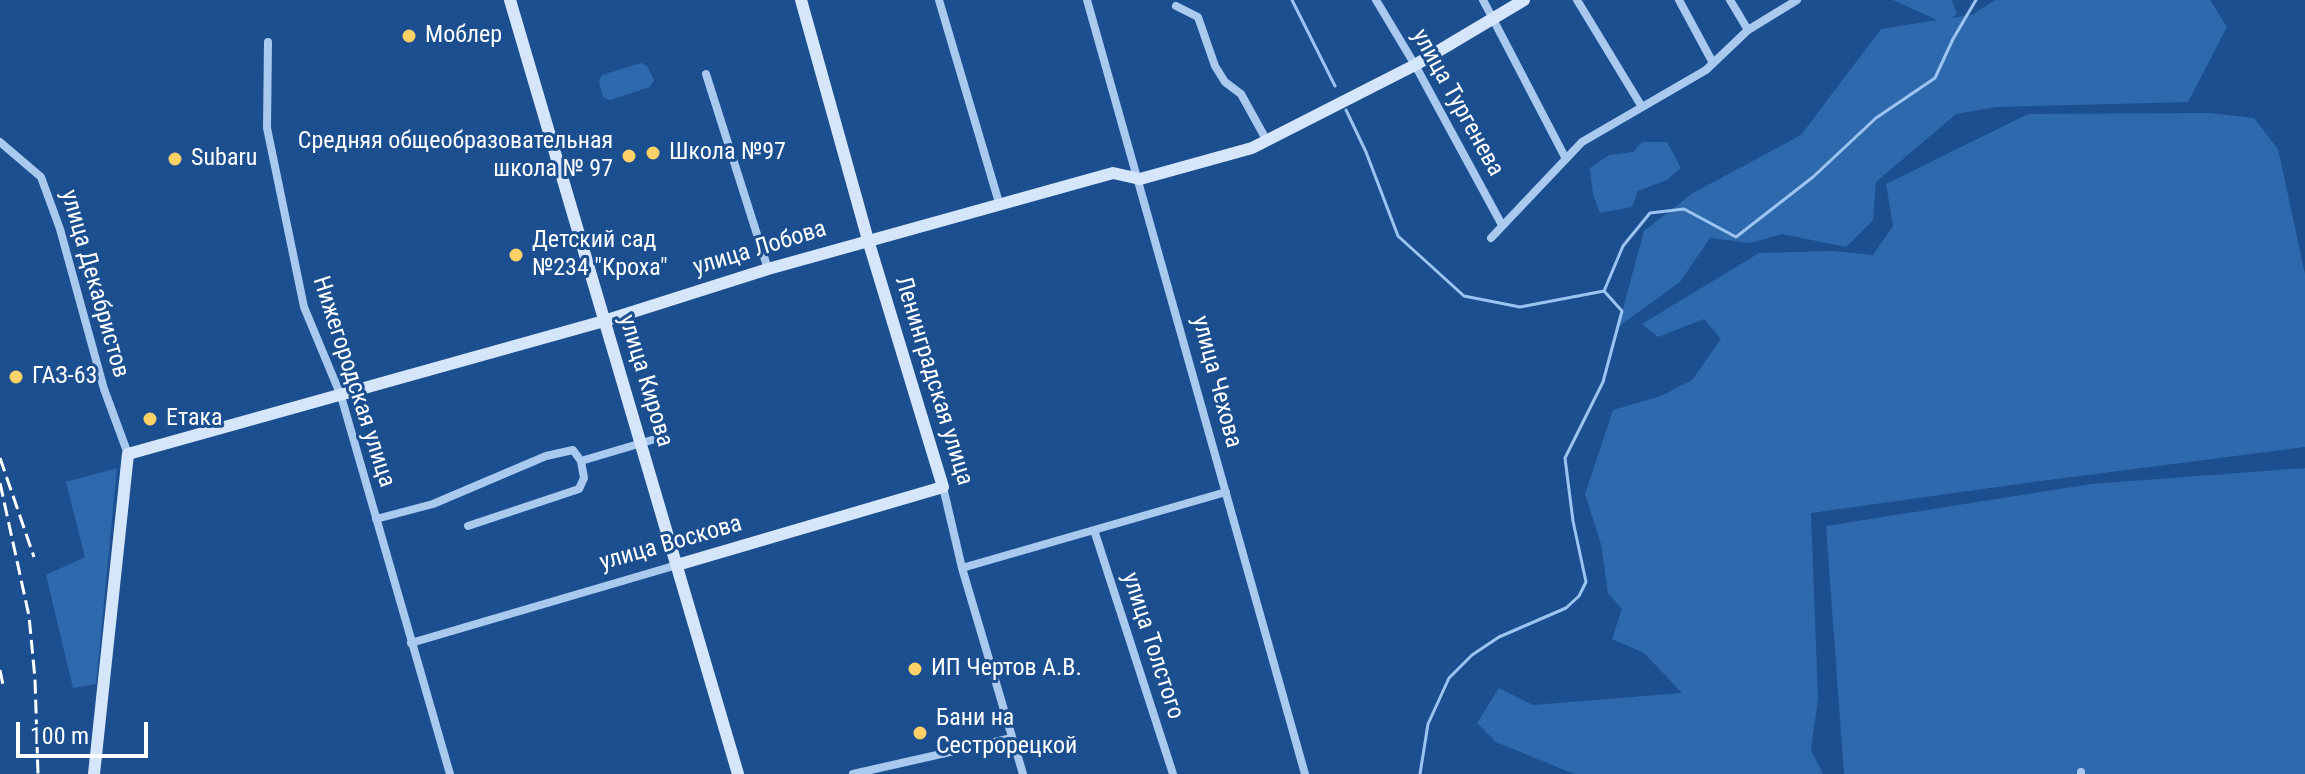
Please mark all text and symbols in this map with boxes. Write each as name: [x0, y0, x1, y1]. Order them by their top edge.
place label: Моблер: [425, 22, 502, 50]
street label: улица Тургенева: [1405, 24, 1509, 182]
marker: Моблер: [400, 27, 418, 45]
place label: Средняя общеобразовательная школа № 97: [298, 128, 613, 184]
place label: Школа №97: [669, 139, 786, 167]
marker: Школа №97: [644, 144, 662, 162]
place label: Subaru: [191, 145, 257, 173]
marker: Средняя общеобразовательная школа № 97: [620, 147, 638, 165]
marker: Subaru: [166, 150, 184, 168]
street label: улица Декабристов: [53, 187, 135, 381]
street label: улица Лобова: [690, 215, 830, 283]
place label: Детский сад №234 "Кроха": [532, 227, 668, 283]
marker: Детский сад №234 "Кроха": [507, 246, 525, 264]
street label: Нижегородская улица: [305, 273, 401, 491]
street label: Ленинградская улица: [887, 273, 979, 489]
street label: улица Кирова: [611, 312, 679, 450]
street label: улица Чехова: [1185, 313, 1247, 451]
place label: ГАЗ-63: [32, 363, 97, 391]
marker: ГАЗ-63: [7, 368, 25, 386]
place label: Етака: [166, 405, 222, 433]
marker: Етака: [141, 410, 159, 428]
street label: улица Воскова: [597, 510, 745, 578]
street label: улица Толстого: [1115, 569, 1189, 723]
place label: ИП Чертов А.В.: [931, 655, 1082, 683]
marker: ИП Чертов А.В.: [906, 660, 924, 678]
place label: Бани на Сестрорецкой: [936, 705, 1077, 761]
scale bar: [20, 706, 152, 756]
text: 100 m: [30, 722, 89, 750]
marker: Бани на Сестрорецкой: [911, 724, 929, 742]

